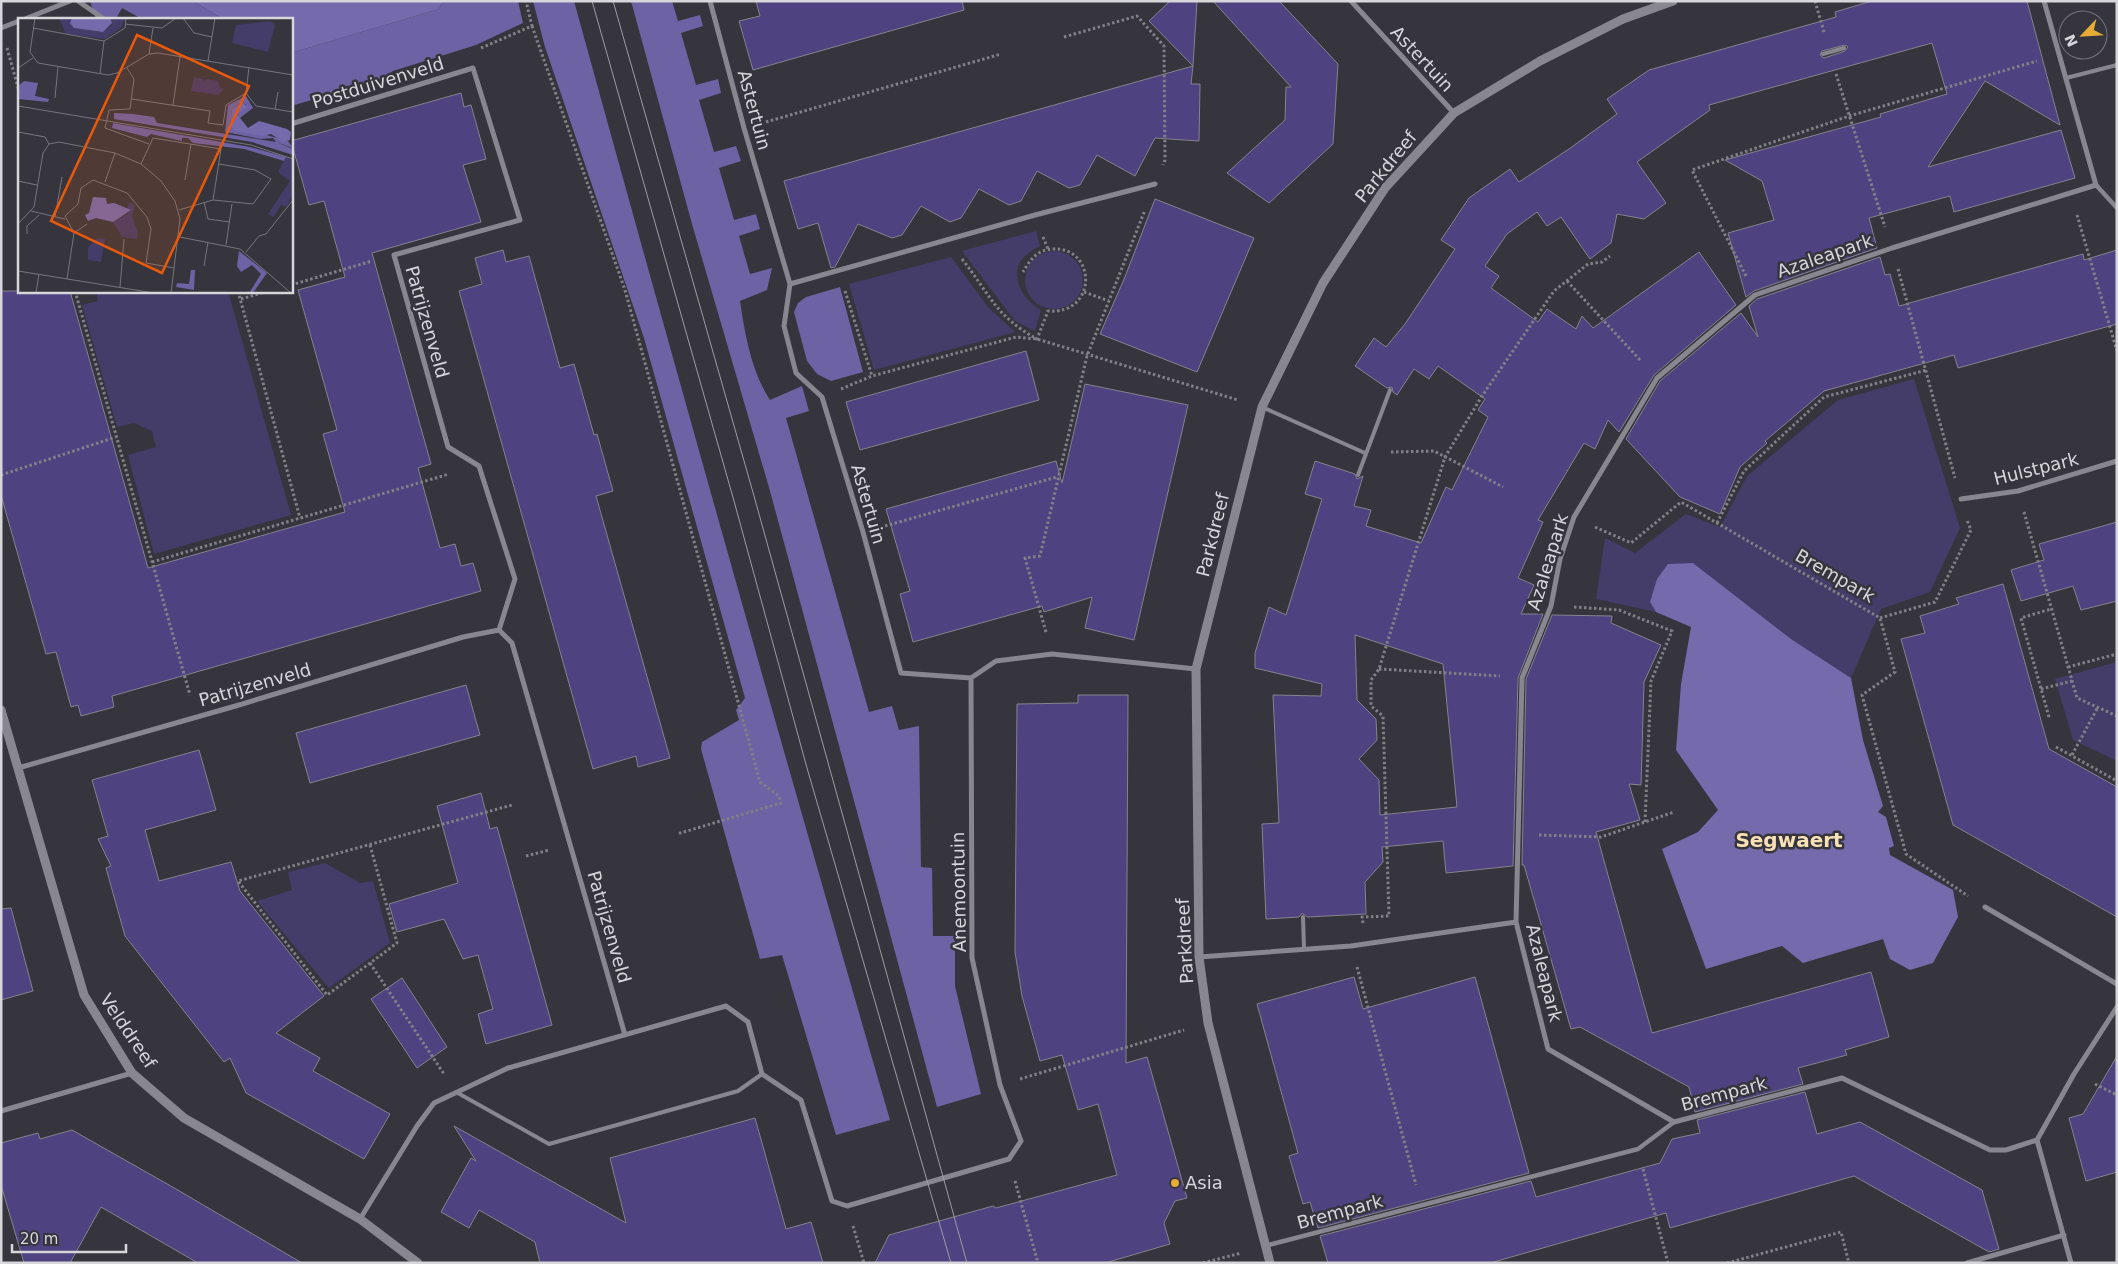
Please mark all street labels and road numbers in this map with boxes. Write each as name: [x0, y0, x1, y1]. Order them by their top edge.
street label: Astertuin: [1387, 21, 1458, 96]
street label: Postduivenveld: [309, 52, 446, 113]
street label: Astertuin: [734, 67, 775, 152]
street label: Parkdreef: [1350, 126, 1421, 207]
street label: Azaleapark: [1774, 229, 1876, 282]
street label: Patrijzenveld: [401, 263, 454, 380]
street label: Hulstpark: [1991, 448, 2081, 489]
street label: Astertuin: [847, 462, 890, 546]
street label: Parkdreef: [1192, 490, 1233, 579]
street label: Azaleapark: [1523, 510, 1572, 613]
street label: Brempark: [1792, 544, 1879, 607]
street label: Patrijzenveld: [196, 658, 313, 711]
street label: Anemoontuin: [947, 832, 970, 953]
street label: Patrijzenveld: [583, 868, 636, 985]
street label: Parkdreef: [1172, 897, 1197, 984]
street label: Azaleapark: [1522, 922, 1567, 1025]
street label: Velddreef: [96, 989, 161, 1073]
street label: Brempark: [1679, 1072, 1770, 1115]
street label: Brempark: [1295, 1190, 1386, 1233]

